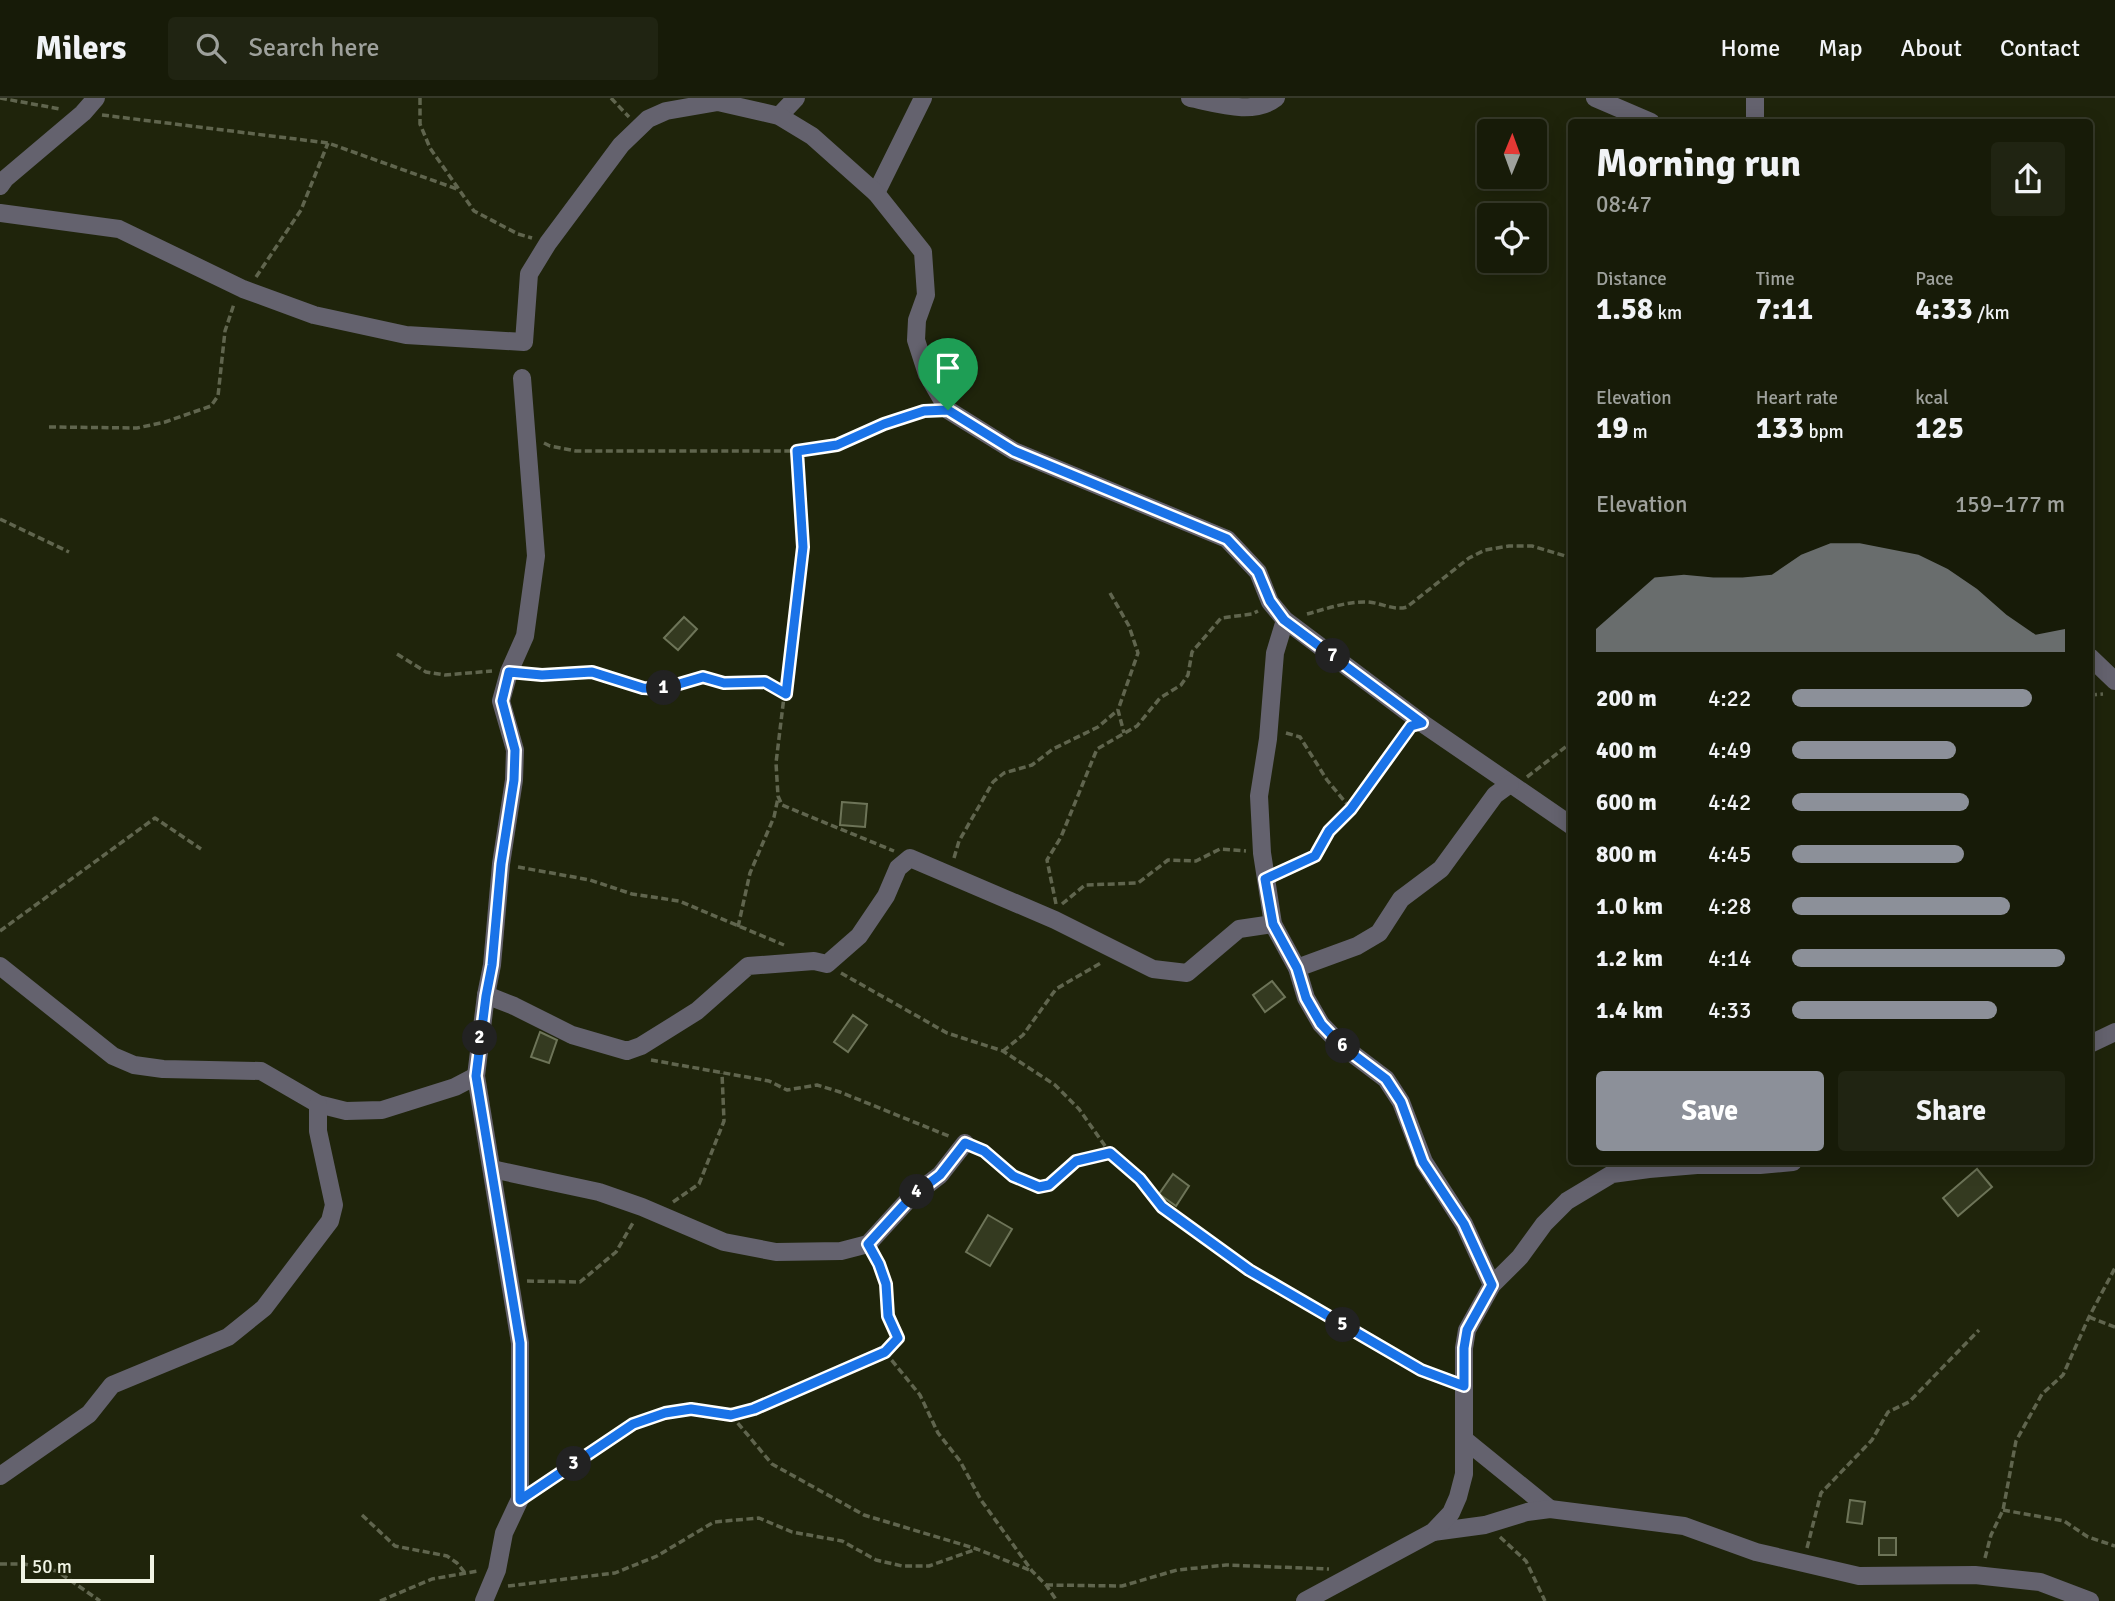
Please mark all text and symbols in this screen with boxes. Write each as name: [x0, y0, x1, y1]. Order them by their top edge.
search box: [168, 17, 658, 80]
text: Milers: [35, 28, 126, 69]
icon: search: [192, 29, 230, 67]
text: Search here: [248, 32, 380, 64]
text: Home: [1720, 33, 1780, 63]
text: Map: [1818, 33, 1863, 63]
text: About: [1901, 33, 1962, 63]
text: Contact: [2000, 33, 2080, 63]
north arrow: [1477, 119, 1547, 189]
map controls: [1477, 119, 1547, 273]
text: Morning run: [1596, 140, 1801, 187]
button: share: [1991, 142, 2065, 216]
text: 08:47: [1596, 190, 1652, 219]
button: locate: [1477, 203, 1547, 273]
text: Distance: [1596, 267, 1667, 291]
text: Time: [1756, 267, 1795, 291]
text: Pace: [1915, 267, 1954, 291]
text: 1.58: [1596, 291, 1653, 328]
text: 7:11: [1756, 291, 1813, 328]
text: 4:33: [1915, 291, 1973, 328]
text: km: [1653, 301, 1682, 325]
text: /km: [1973, 301, 2010, 325]
pin: [918, 338, 978, 410]
icon: arrive: [929, 349, 967, 387]
text: Elevation: [1596, 386, 1672, 410]
text: Heart rate: [1756, 386, 1838, 410]
text: kcal: [1915, 386, 1949, 410]
text: 19: [1596, 410, 1628, 447]
text: 133: [1756, 410, 1804, 447]
text: 125: [1915, 410, 1964, 447]
text: m: [1628, 420, 1648, 444]
text: bpm: [1804, 420, 1844, 444]
text: Elevation: [1596, 490, 1688, 519]
text: 159–177 m: [1955, 490, 2065, 519]
pin: 7: [1316, 638, 1350, 674]
text: 7: [1327, 643, 1338, 667]
pin: 1: [646, 670, 682, 706]
text: 1: [658, 675, 669, 699]
text: 200 m: [1596, 684, 1657, 713]
text: 4:22: [1708, 684, 1751, 713]
text: 400 m: [1596, 736, 1657, 765]
text: 4:49: [1708, 736, 1751, 765]
text: 600 m: [1596, 788, 1657, 817]
text: 4:42: [1708, 788, 1751, 817]
text: 800 m: [1596, 840, 1657, 869]
text: 4:45: [1708, 840, 1751, 869]
text: 1.0 km: [1596, 892, 1663, 921]
text: 4:28: [1708, 892, 1751, 921]
text: 1.2 km: [1596, 944, 1663, 973]
text: 4:14: [1708, 944, 1751, 973]
text: 1.4 km: [1596, 996, 1663, 1025]
text: 4:33: [1708, 996, 1751, 1025]
pin: 2: [462, 1020, 498, 1056]
text: 2: [474, 1025, 485, 1049]
pin: 6: [1326, 1028, 1360, 1063]
text: 6: [1337, 1033, 1348, 1057]
button: Save: [1596, 1071, 1824, 1151]
button: Share: [1838, 1071, 2065, 1151]
pin: 4: [900, 1174, 934, 1210]
text: 4: [911, 1179, 922, 1203]
pin: 5: [1326, 1308, 1360, 1342]
text: 5: [1337, 1312, 1348, 1336]
pin: 3: [556, 1446, 592, 1482]
text: 3: [568, 1451, 579, 1475]
scale bar: [21, 1552, 154, 1584]
text: 50 m: [32, 1555, 72, 1579]

